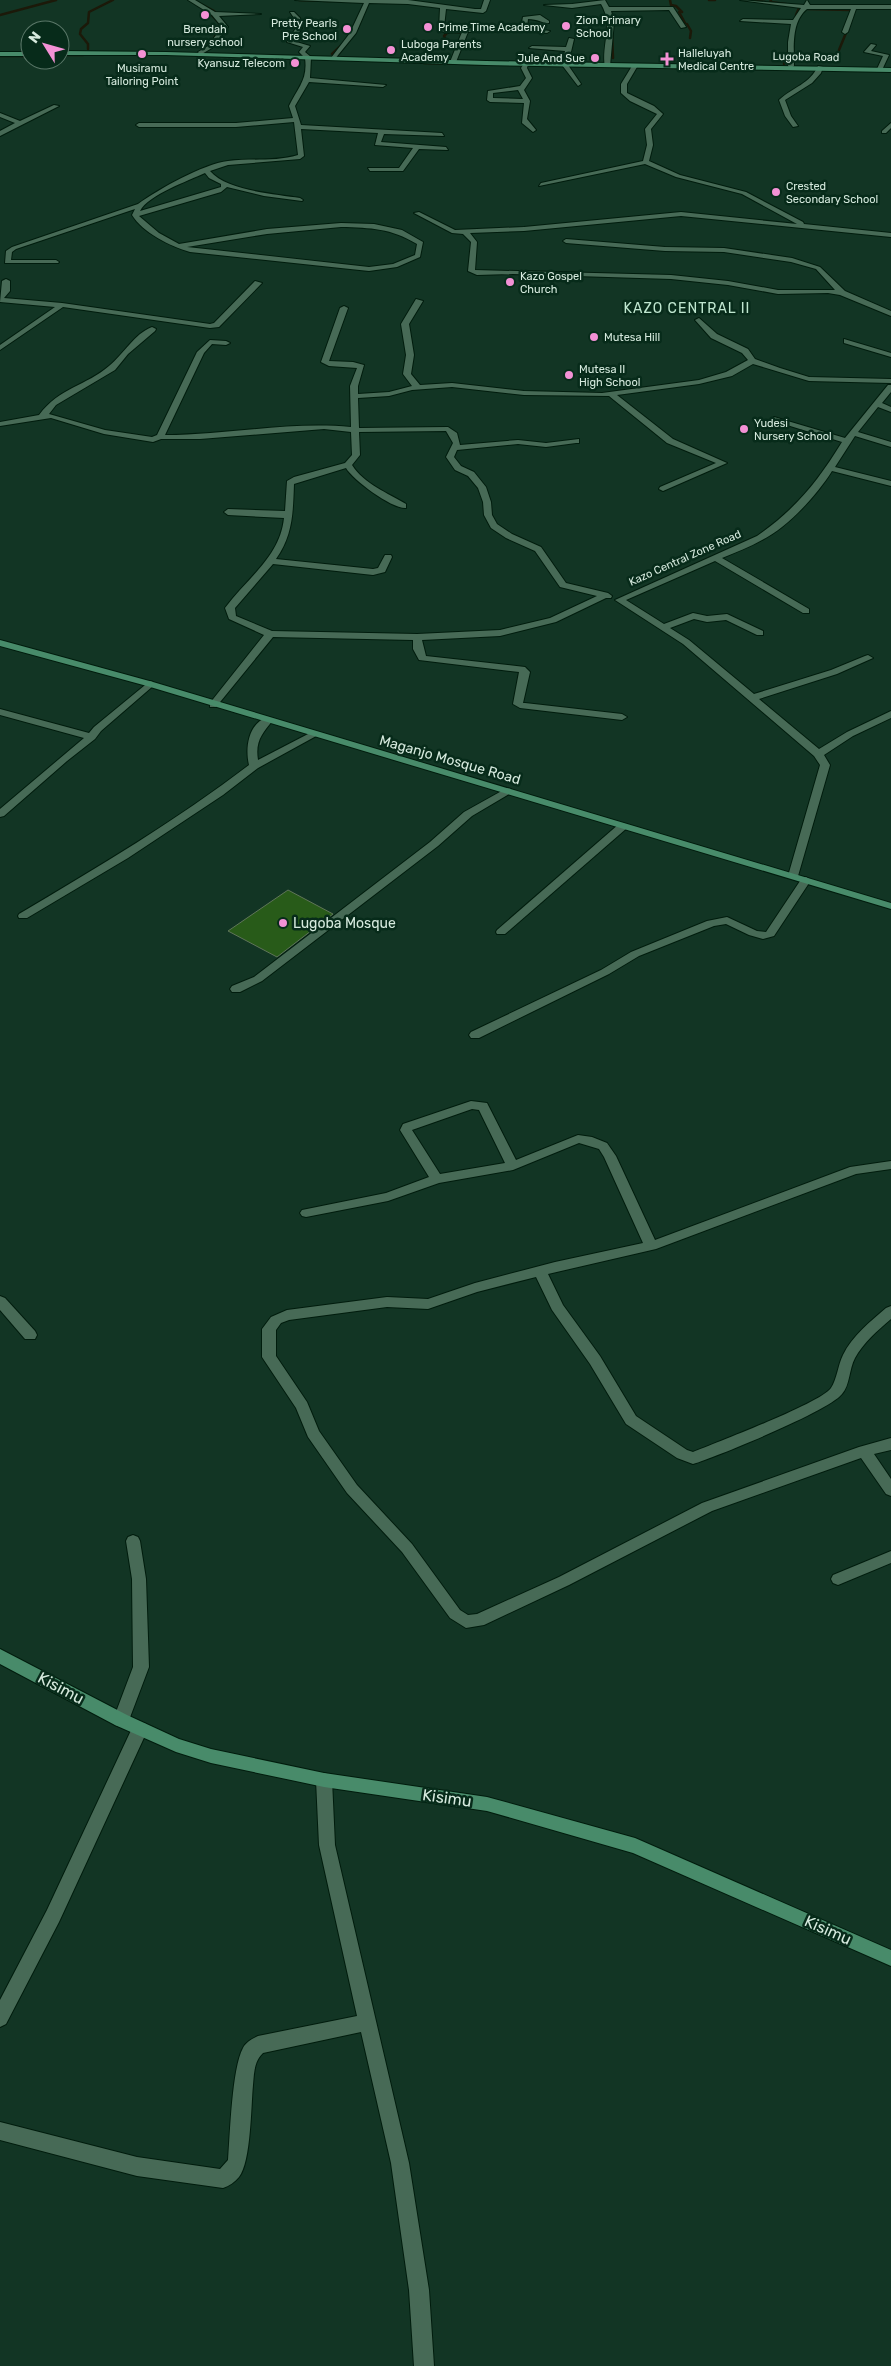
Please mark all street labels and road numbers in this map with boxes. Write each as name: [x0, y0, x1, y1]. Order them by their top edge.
street label: Lugoba Road: [772, 50, 840, 64]
street label: Kazo Central Zone Road: [627, 527, 743, 589]
street label: Maganjo Mosque Road: [378, 732, 522, 788]
street label: Kisimu: [35, 1668, 87, 1708]
street label: Kisimu: [421, 1785, 473, 1811]
street label: Kisimu: [802, 1911, 854, 1949]

